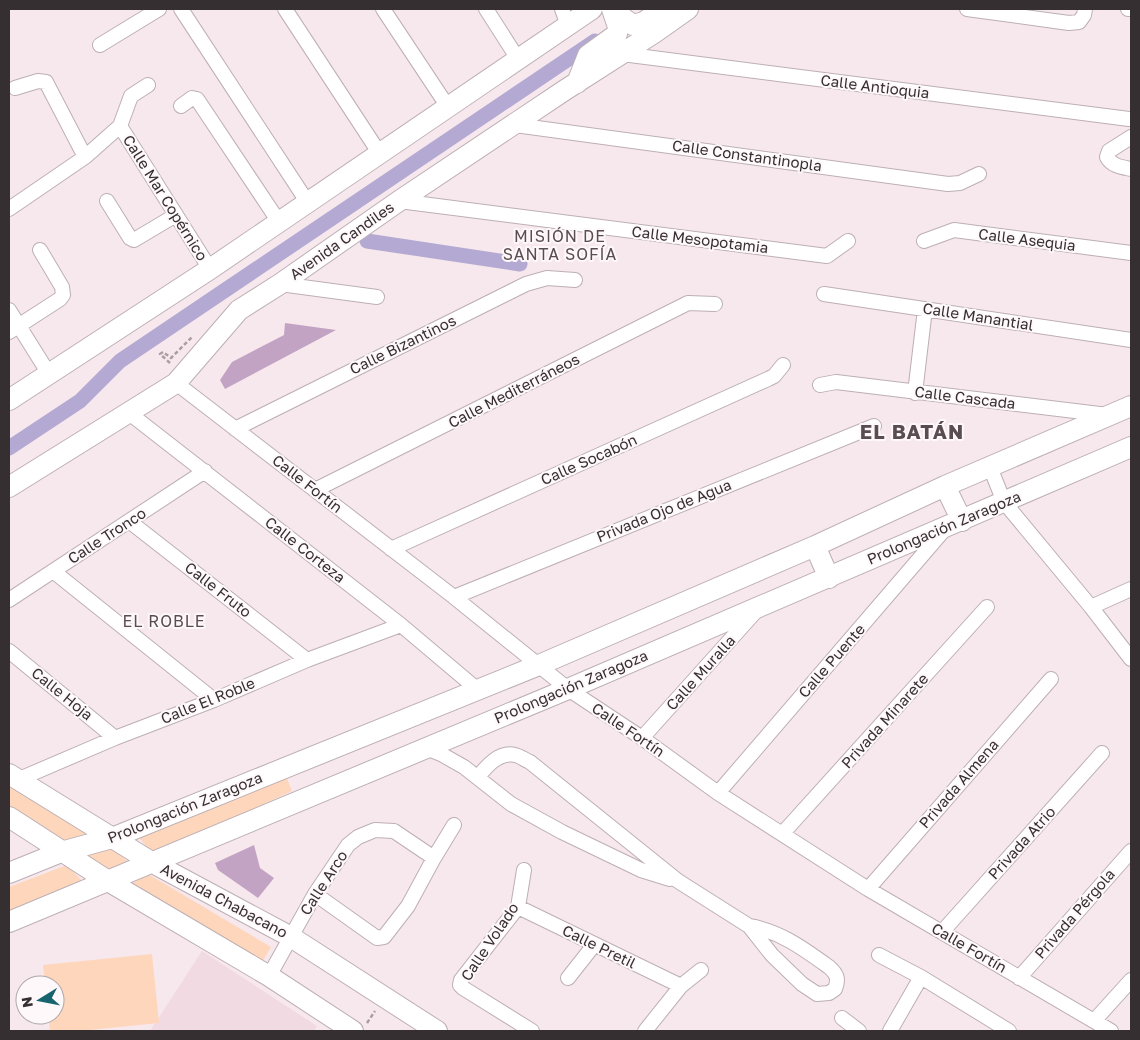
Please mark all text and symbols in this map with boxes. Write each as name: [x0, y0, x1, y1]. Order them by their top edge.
street label: Calle Antioquia: [820, 70, 931, 102]
street label: Calle Mar Copérnico: [120, 131, 212, 264]
street label: Calle Constantinopla: [671, 136, 823, 174]
street label: Avenida Candiles: [286, 197, 397, 283]
street label: Calle Mesopotamia: [631, 222, 770, 256]
street label: Calle Asequia: [977, 224, 1077, 254]
district label: MISIÓN DE SANTA SOFÍA: [503, 226, 617, 264]
street label: Calle Manantial: [921, 298, 1035, 334]
street label: Calle Bizantinos: [346, 311, 459, 378]
street label: Calle Mediterráneos: [445, 349, 582, 431]
street label: Calle Cascada: [914, 382, 1017, 412]
district label: EL BATÁN: [860, 419, 964, 443]
street label: Calle Socabón: [538, 430, 639, 488]
street label: Calle Fortín: [269, 450, 346, 516]
street label: Privada Ojo de Agua: [594, 475, 734, 545]
street label: Prolongación Zaragoza: [864, 487, 1023, 568]
street label: Calle Tronco: [64, 503, 149, 567]
street label: Calle Corteza: [262, 512, 349, 586]
street label: Calle Fruto: [182, 558, 255, 621]
district label: EL ROBLE: [122, 611, 206, 631]
street label: Calle Puente: [794, 620, 868, 701]
street label: Calle Muralla: [662, 631, 739, 714]
street label: Prolongación Zaragoza: [491, 646, 650, 727]
street label: Calle Hoja: [28, 663, 97, 723]
street label: Privada Minarete: [837, 669, 932, 771]
street label: Calle El Roble: [158, 673, 258, 727]
street label: Calle Fortín: [589, 698, 668, 760]
street label: Privada Almena: [915, 735, 1002, 831]
street label: Prolongación Zaragoza: [105, 768, 265, 846]
street label: Privada Atrio: [984, 802, 1059, 883]
street label: Calle Arco: [296, 847, 351, 918]
street label: Avenida Chabacano: [158, 859, 291, 941]
street label: Privada Pérgola: [1030, 865, 1118, 962]
street label: Calle Volado: [456, 899, 522, 984]
street label: Calle Fortín: [929, 918, 1010, 976]
street label: Calle Pretil: [560, 921, 639, 972]
north arrow: [15, 975, 65, 1025]
text: N: [17, 996, 36, 1009]

